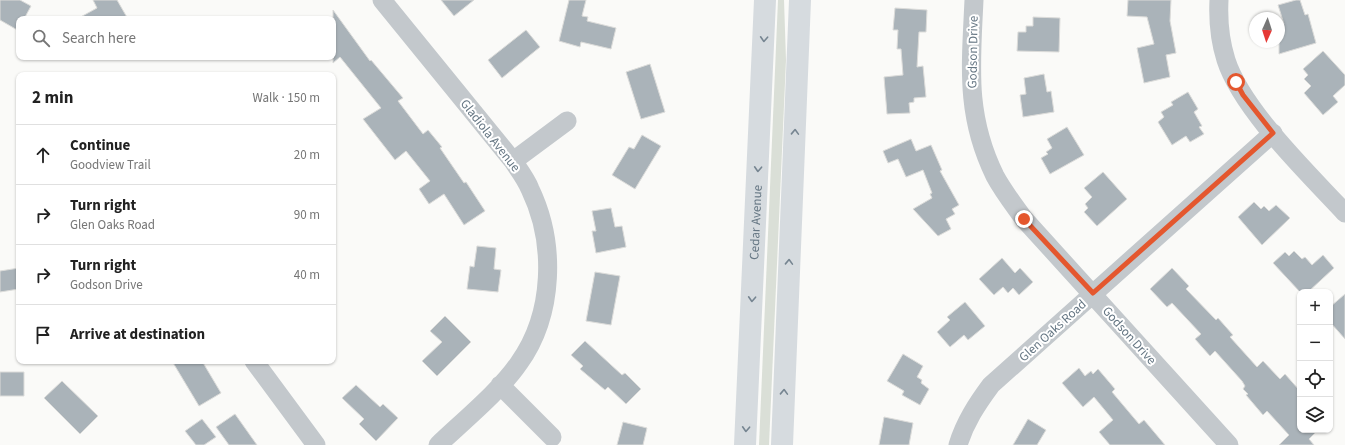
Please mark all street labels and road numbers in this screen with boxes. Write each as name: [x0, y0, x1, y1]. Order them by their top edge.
street label: Godson Drive: [963, 16, 983, 89]
street label: Gladiola Avenue: [456, 95, 524, 176]
street label: Cedar Avenue: [745, 184, 767, 260]
street label: Glen Oaks Road: [1015, 296, 1090, 366]
street label: Godson Drive: [1098, 303, 1160, 369]

